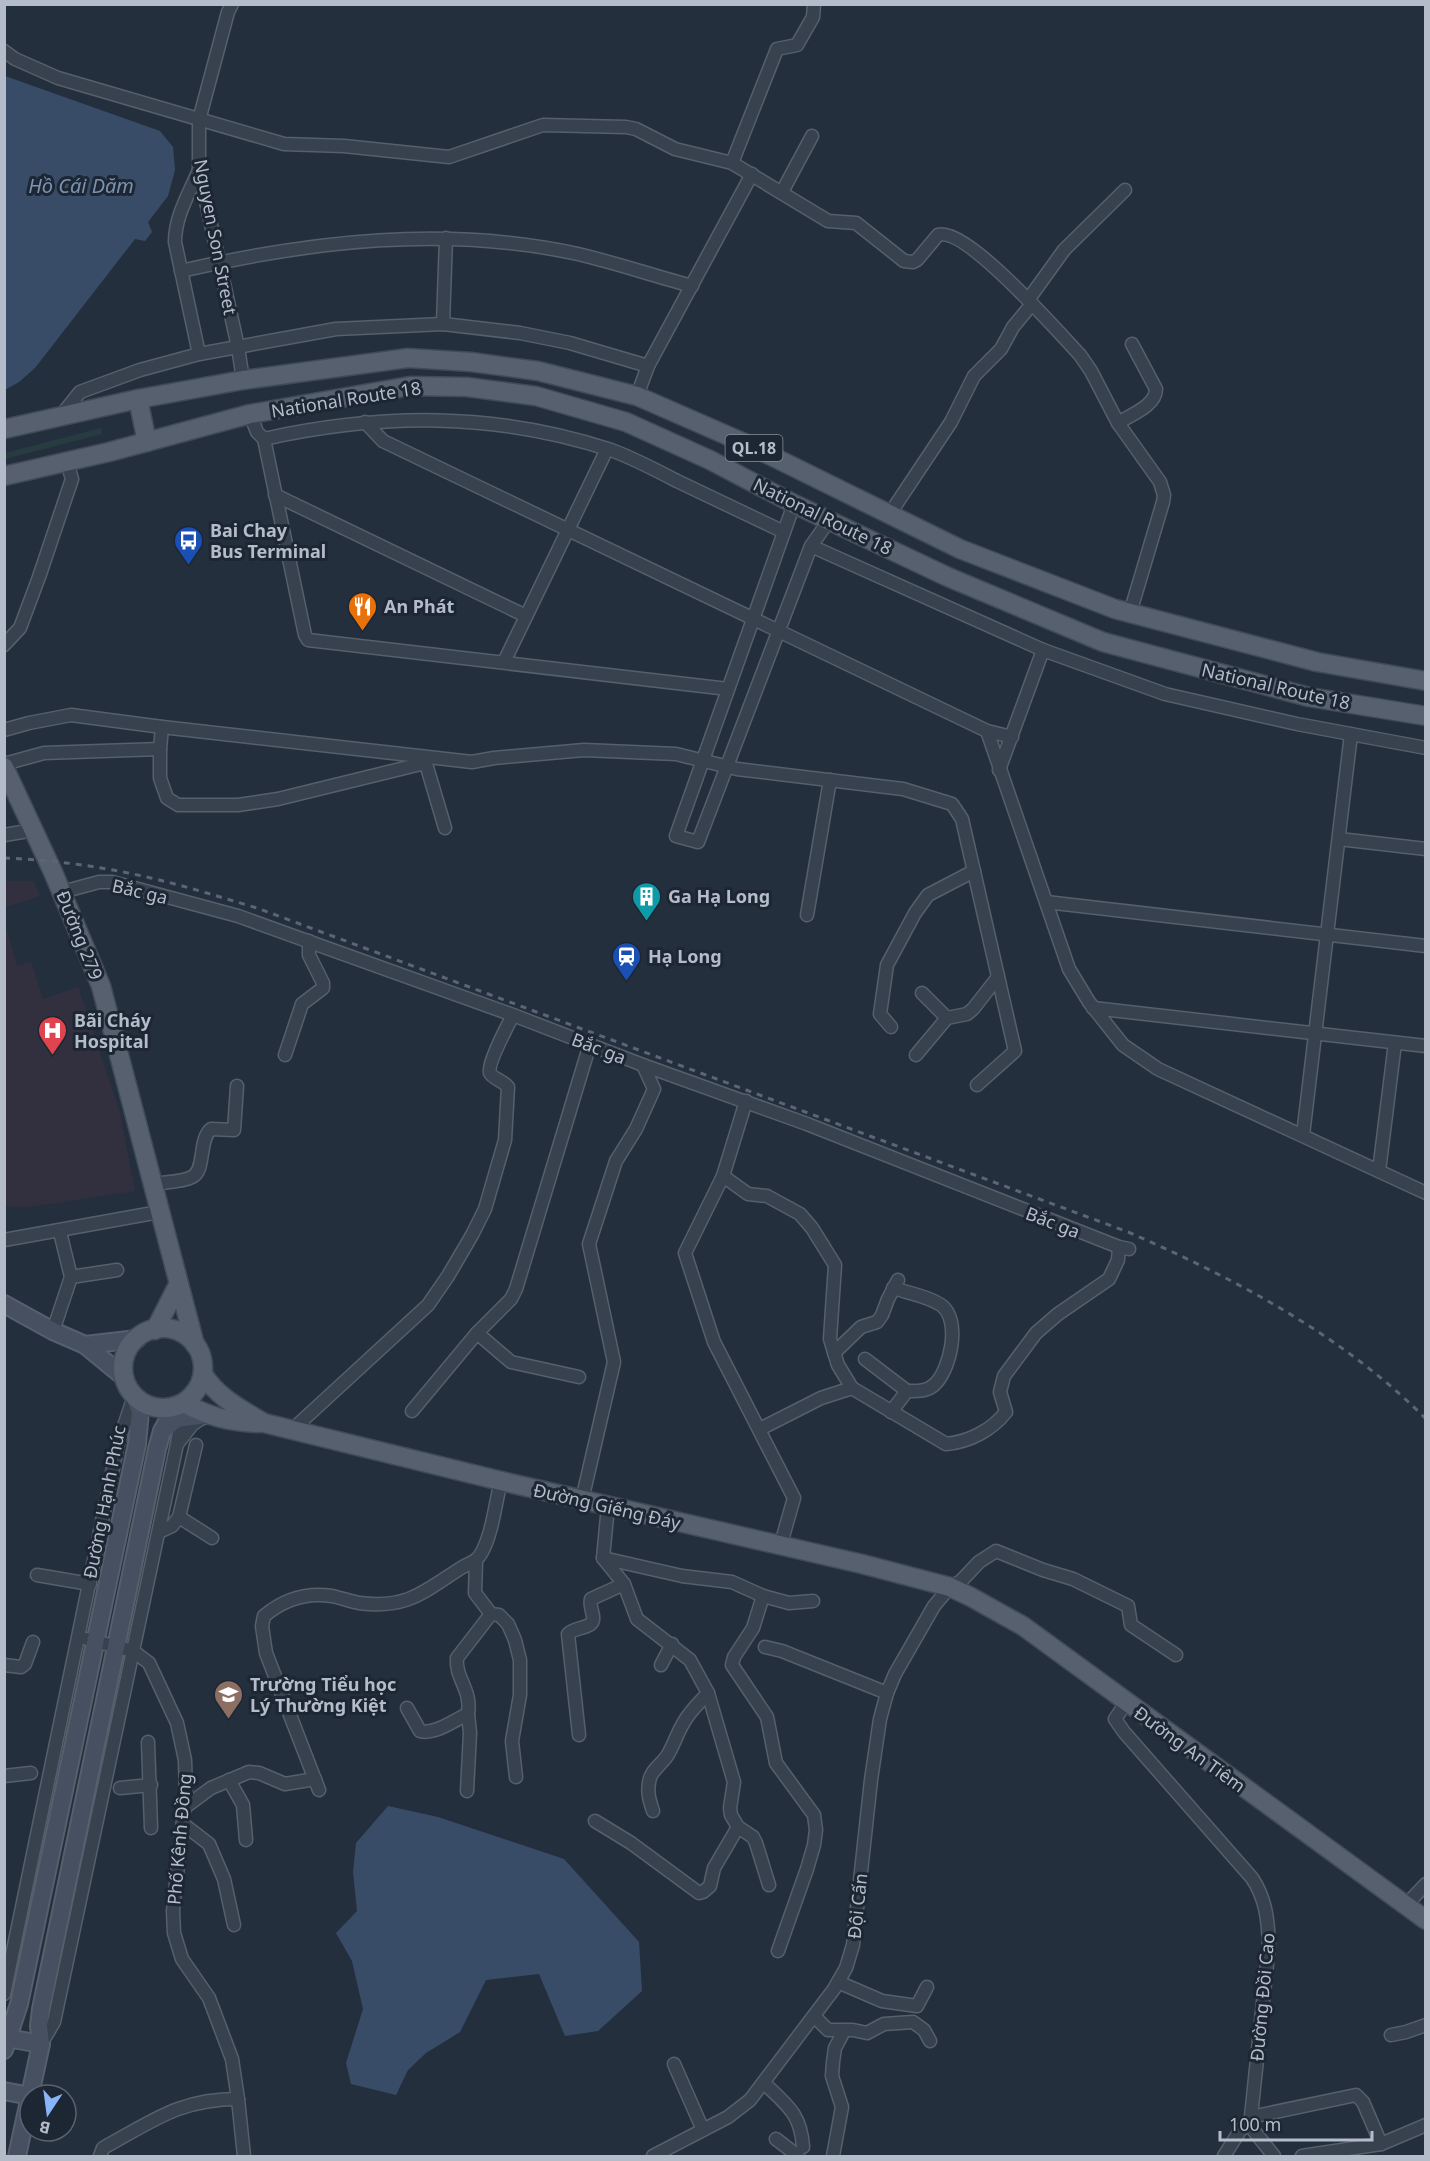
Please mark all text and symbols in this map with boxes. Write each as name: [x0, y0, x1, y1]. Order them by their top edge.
street label: Nguyen Son Street: [189, 157, 243, 317]
water label: Hồ Cái Dăm: [28, 172, 134, 199]
street label: National Route 18: [269, 375, 423, 423]
road number: QL.18: [726, 435, 783, 461]
street label: National Route 18: [750, 472, 896, 560]
place label: Bai Chay Bus Terminal: [210, 518, 326, 563]
bus stop icon: Bai Chay Bus Terminal: [173, 524, 205, 566]
restaurant icon: An Phát: [347, 590, 379, 632]
place label: An Phát: [384, 594, 454, 618]
street label: National Route 18: [1199, 657, 1353, 715]
street label: Bắc ga: [110, 873, 170, 909]
building icon: Ga Hạ Long: [631, 880, 663, 922]
place label: Ga Hạ Long: [668, 884, 770, 908]
street label: Đường 279: [51, 887, 109, 983]
station icon: Hạ Long: [611, 940, 643, 982]
place label: Hạ Long: [648, 944, 722, 968]
place label: Bãi Cháy Hospital: [74, 1008, 152, 1053]
hospital icon: Bãi Cháy Hospital: [37, 1014, 69, 1056]
street label: Bắc ga: [568, 1027, 630, 1069]
street label: Bắc ga: [1022, 1201, 1084, 1243]
street label: Đường Hạnh Phúc: [77, 1423, 131, 1581]
street label: Đường Giếng Đáy: [531, 1477, 684, 1535]
place label: Trường Tiểu học Lý Thường Kiệt: [250, 1672, 396, 1717]
school or university icon: Trường Tiểu học Lý Thường Kiệt: [213, 1678, 245, 1720]
street label: Đường An Tiêm: [1129, 1700, 1251, 1798]
street label: Phố Kênh Đồng: [161, 1772, 197, 1906]
street label: Đội Cấn: [842, 1872, 872, 1940]
street label: Đường Đồi Cao: [1244, 1932, 1280, 2062]
north arrow: [18, 2083, 78, 2143]
scale bar: [1220, 2104, 1372, 2142]
text: 100 m: [1229, 2112, 1281, 2136]
text: B: [37, 2116, 52, 2140]

